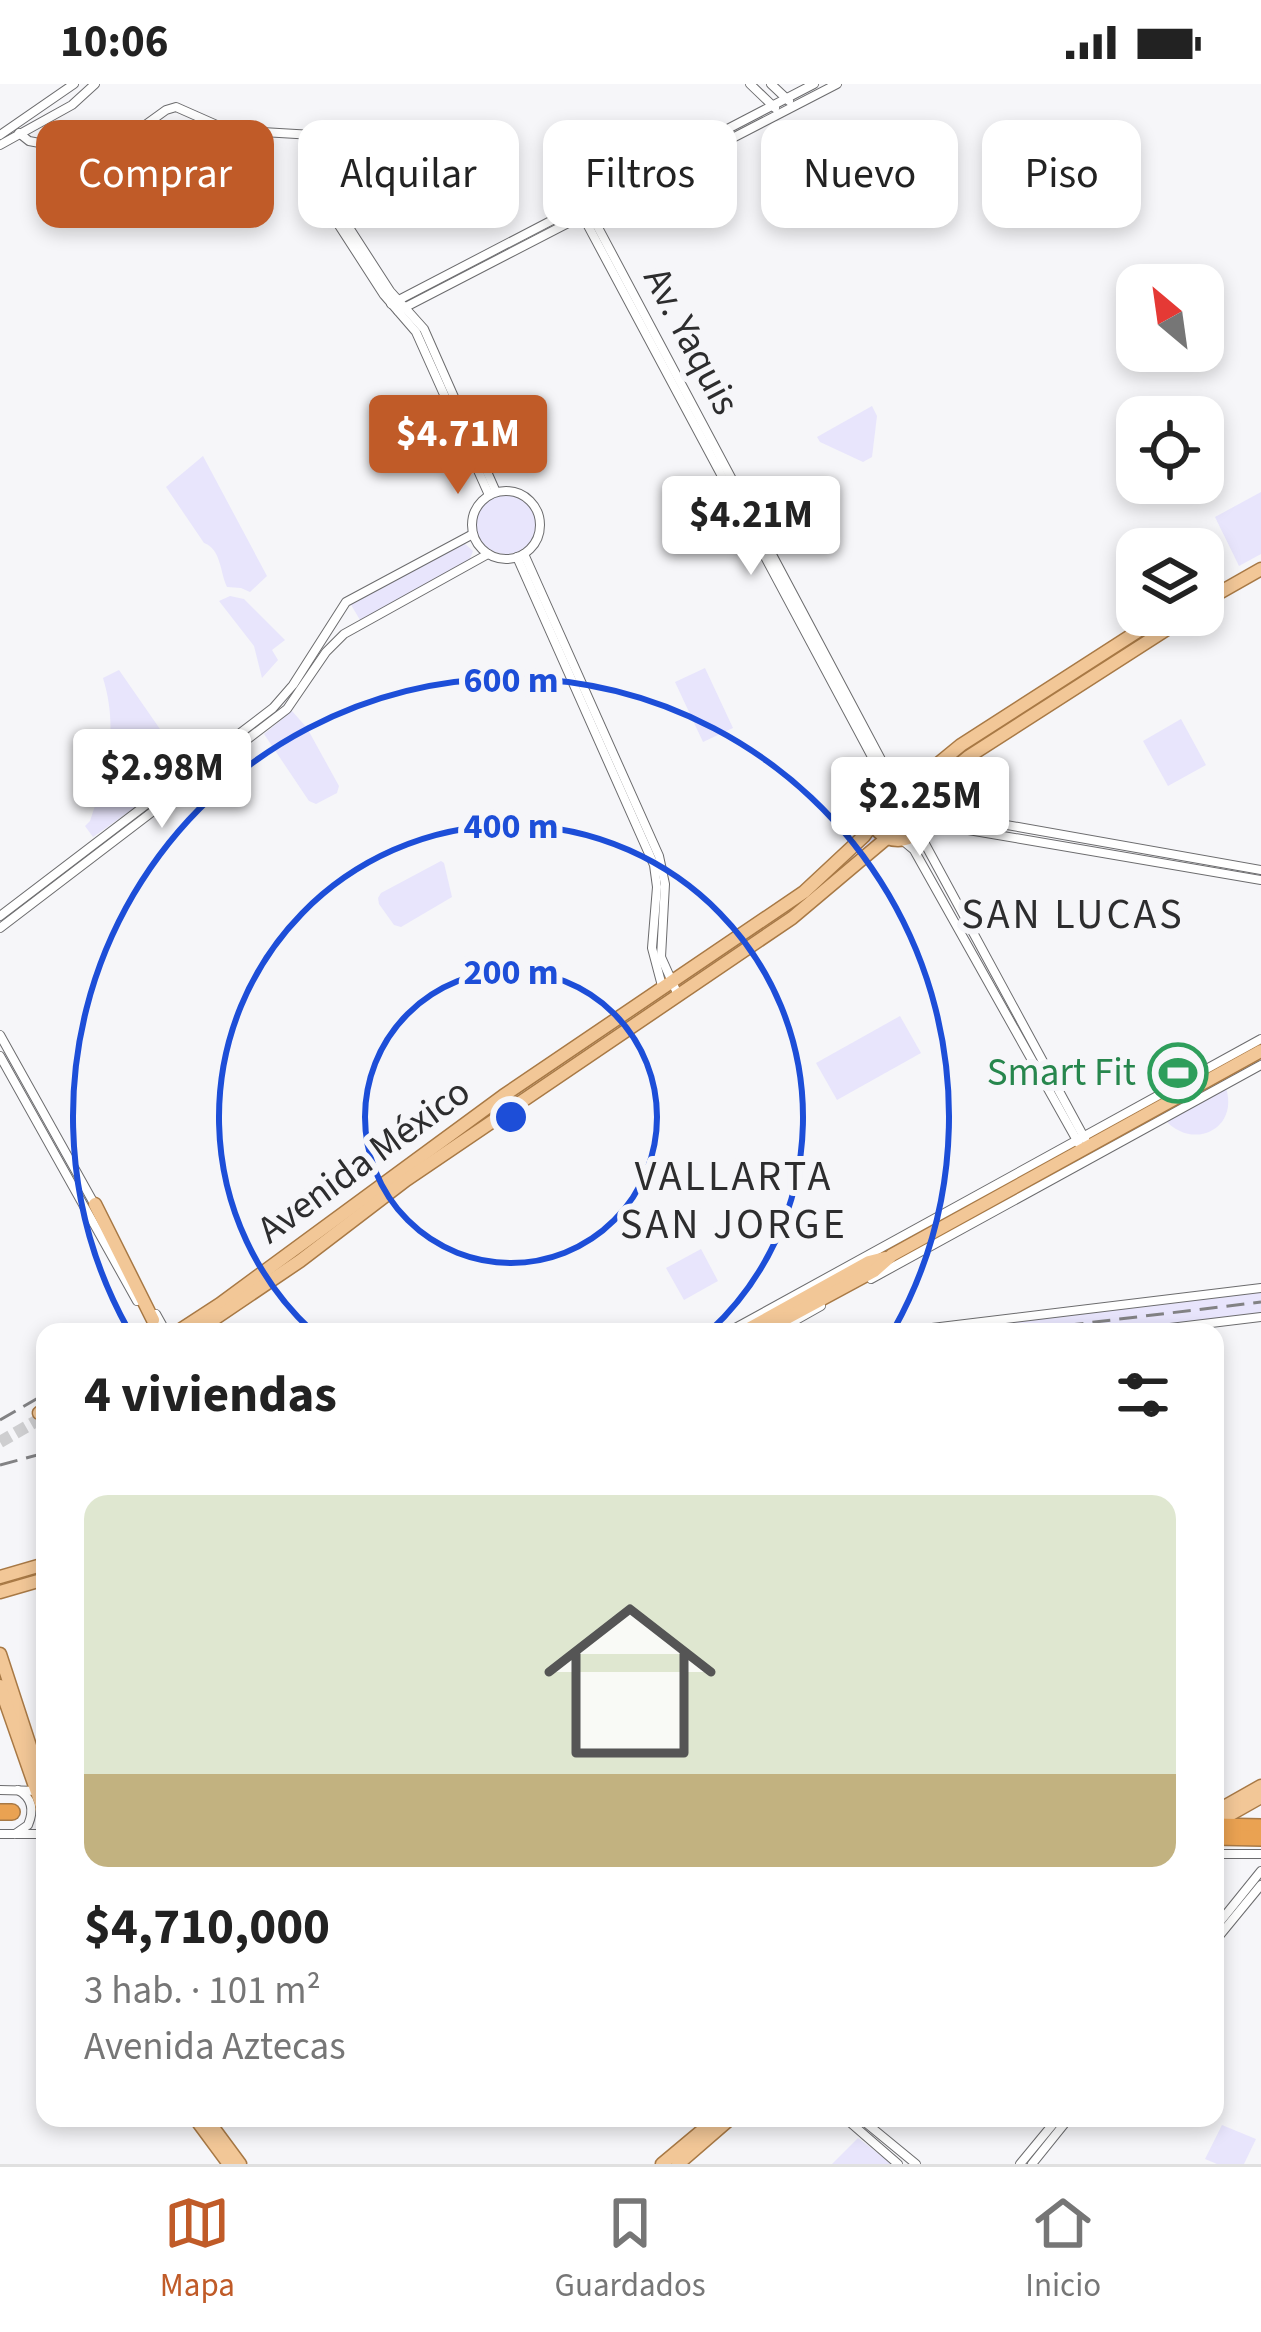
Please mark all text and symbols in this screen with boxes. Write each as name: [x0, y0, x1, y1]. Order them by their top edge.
text: 10:06: [60, 10, 169, 74]
chip: Comprar: [36, 120, 274, 228]
chip: Alquilar: [298, 120, 519, 228]
chip: Filtros: [543, 120, 737, 228]
chip: Nuevo: [761, 120, 958, 228]
chip: Piso: [982, 120, 1141, 228]
street label: Av. Yaquis: [629, 257, 753, 425]
north arrow: [1116, 264, 1224, 372]
map controls: [1116, 264, 1224, 636]
pin: $4.71M: [360, 395, 556, 497]
button: locate: [1116, 396, 1224, 504]
text: $4.71M: [396, 406, 520, 462]
pin: $4.21M: [653, 476, 849, 578]
text: $4.21M: [689, 487, 813, 543]
button: layers: [1116, 528, 1224, 636]
text: 600 m: [463, 655, 559, 706]
pin: $2.98M: [64, 729, 260, 831]
text: $2.98M: [100, 740, 224, 796]
pin: $2.25M: [822, 757, 1018, 859]
text: $2.25M: [858, 768, 982, 824]
text: 400 m: [463, 801, 559, 852]
district label: SAN LUCAS: [961, 885, 1185, 945]
text: 200 m: [463, 947, 559, 998]
sports icon: Smart Fit: [1147, 1042, 1209, 1104]
place label: Smart Fit: [987, 1045, 1136, 1101]
street label: Avenida México: [246, 1065, 482, 1257]
centre of rings: [490, 1096, 532, 1138]
district label: VALLARTA SAN JORGE: [620, 1147, 848, 1255]
text: 4 viviendas: [84, 1359, 337, 1431]
icon: filters: [1110, 1362, 1176, 1428]
icon: home: [522, 1573, 738, 1789]
text: $4,710,000: [84, 1891, 330, 1963]
text: 3 hab. · 101 m²: [84, 1963, 321, 2019]
text: Avenida Aztecas: [84, 2019, 345, 2075]
tab: Mapa: [160, 2190, 235, 2309]
tab: Guardados: [555, 2190, 706, 2309]
tab: Inicio: [1025, 2190, 1101, 2309]

